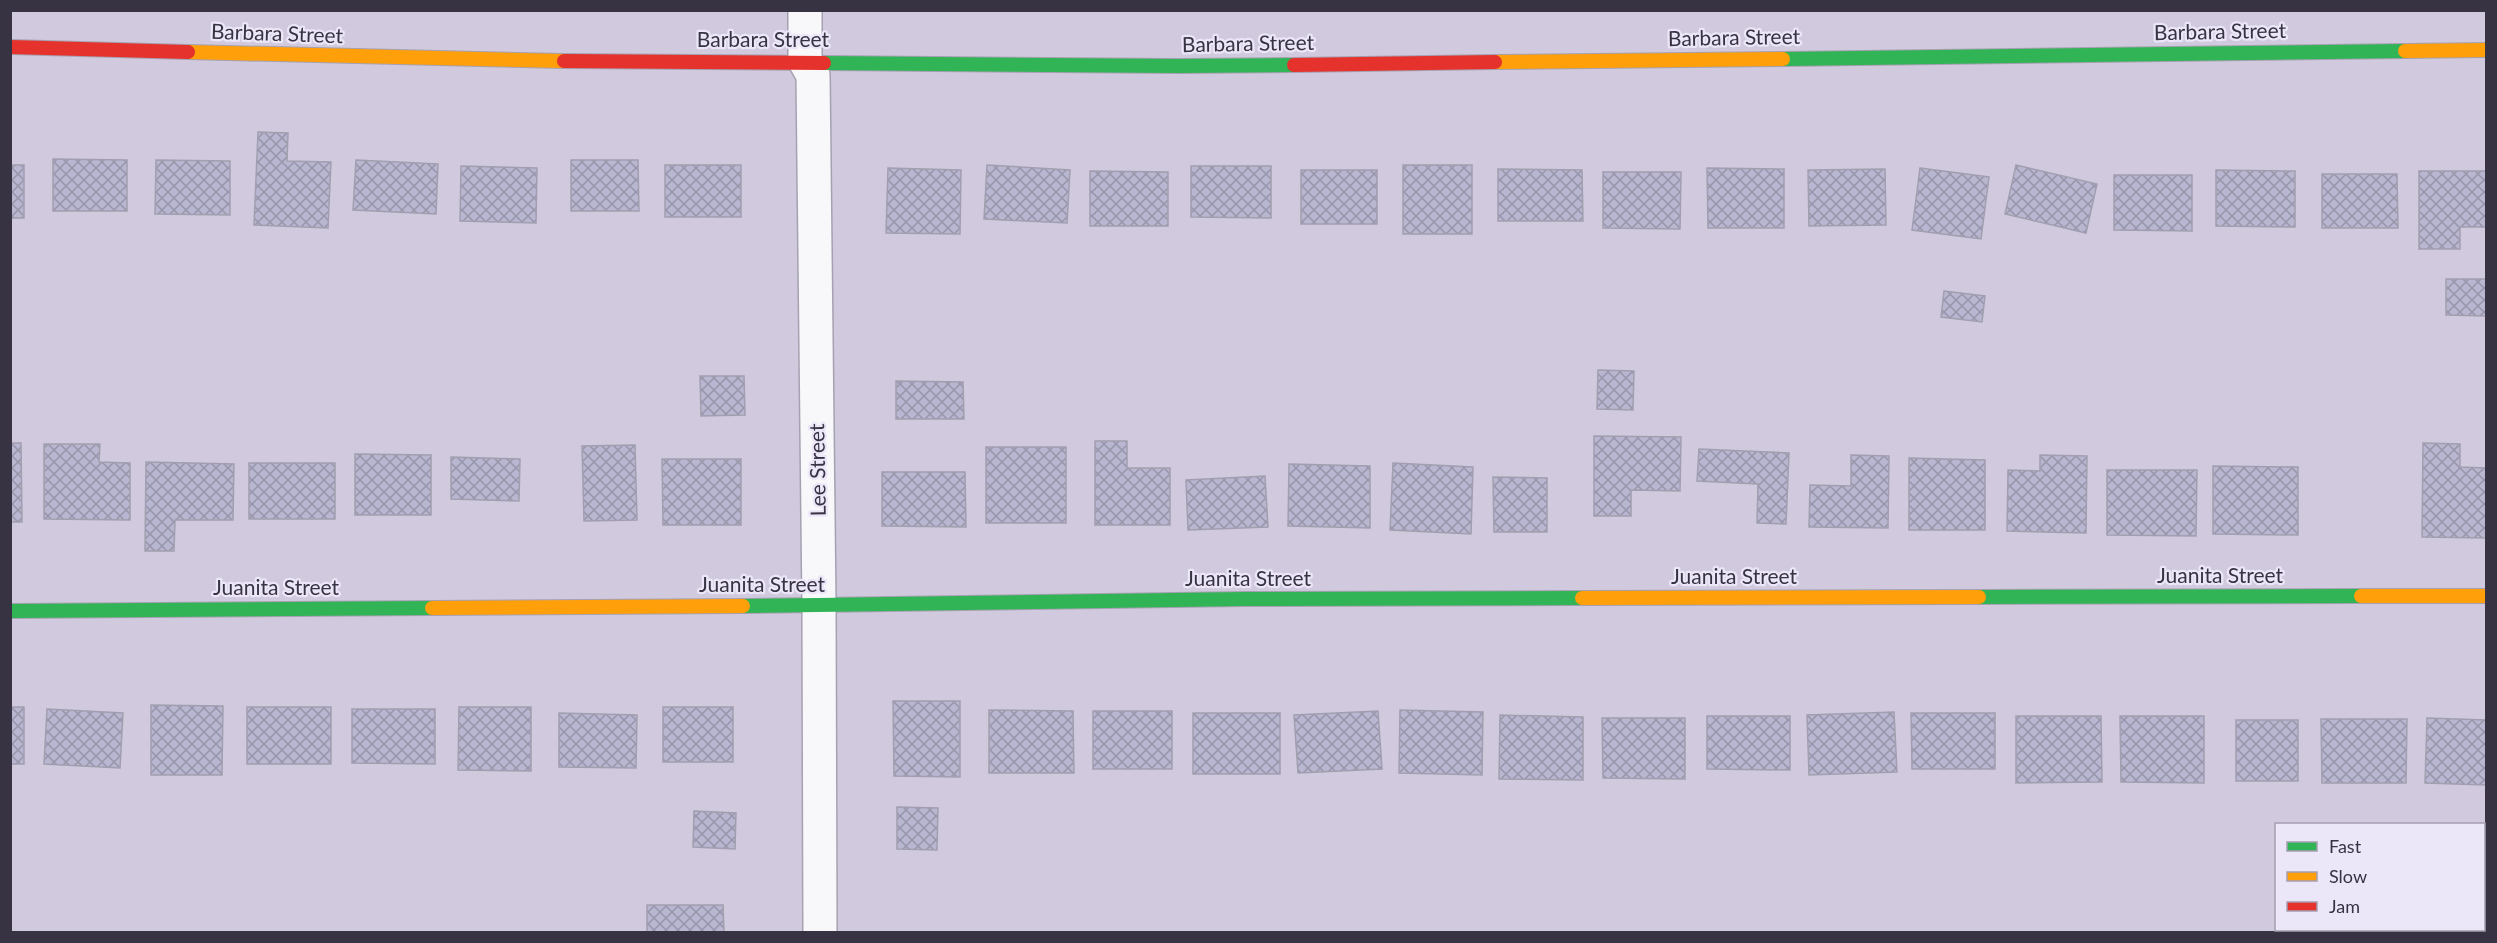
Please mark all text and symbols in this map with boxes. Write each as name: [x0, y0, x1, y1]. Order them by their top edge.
street label: Barbara Street: [2154, 17, 2287, 44]
street label: Barbara Street: [211, 18, 344, 47]
street label: Barbara Street: [1668, 23, 1801, 50]
street label: Barbara Street: [697, 26, 830, 51]
street label: Barbara Street: [1182, 29, 1315, 56]
street label: Lee Street: [803, 423, 830, 517]
street label: Juanita Street: [2157, 562, 2284, 587]
street label: Juanita Street: [1671, 563, 1798, 588]
street label: Juanita Street: [1185, 565, 1312, 590]
street label: Juanita Street: [699, 571, 826, 596]
street label: Juanita Street: [213, 574, 340, 599]
legend: [2275, 823, 2485, 931]
text: Fast: [2329, 835, 2362, 857]
text: Slow: [2329, 865, 2367, 887]
text: Jam: [2329, 895, 2360, 917]

